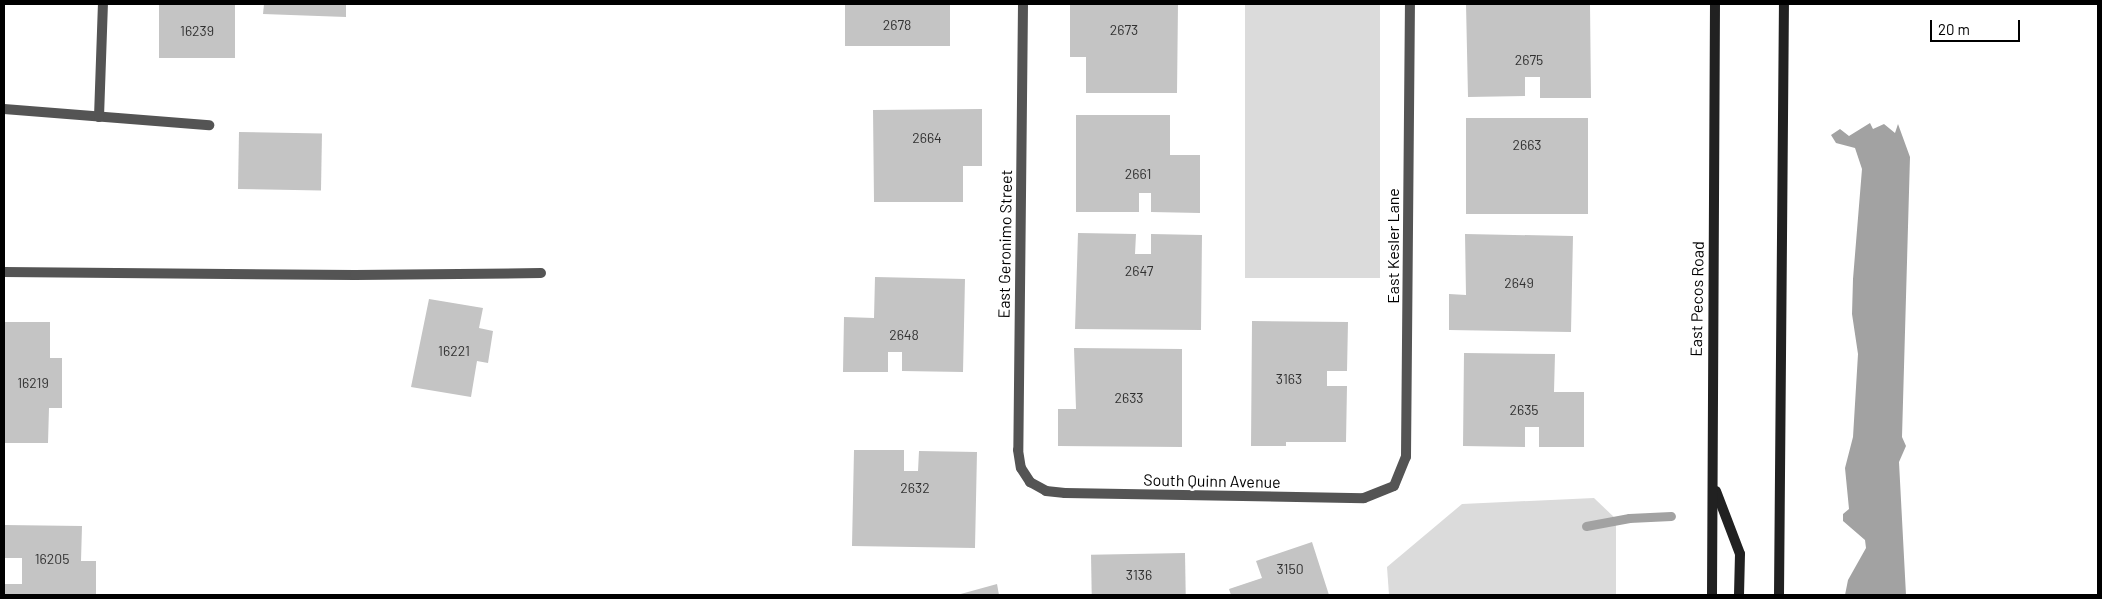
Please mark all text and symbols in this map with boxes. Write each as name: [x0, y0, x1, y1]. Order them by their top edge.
scale bar: [1932, 10, 2022, 42]
house number: 2678: [883, 17, 911, 33]
text: 20 m: [1938, 20, 1970, 38]
house number: 2673: [1110, 22, 1138, 38]
house number: 16239: [180, 23, 214, 39]
house number: 2675: [1515, 52, 1543, 68]
house number: 2664: [912, 130, 942, 146]
house number: 2663: [1512, 137, 1542, 153]
house number: 2661: [1125, 166, 1151, 182]
street label: East Geronimo Street: [994, 169, 1016, 319]
street label: East Kesler Lane: [1383, 188, 1403, 304]
street label: East Pecos Road: [1686, 241, 1708, 357]
house number: 2647: [1125, 263, 1153, 279]
house number: 2649: [1504, 275, 1534, 291]
house number: 2648: [889, 327, 919, 343]
house number: 16221: [438, 343, 470, 359]
house number: 3163: [1276, 371, 1302, 387]
house number: 16219: [17, 375, 49, 391]
house number: 2633: [1114, 390, 1144, 406]
house number: 2635: [1509, 402, 1539, 418]
street label: South Quinn Avenue: [1143, 470, 1281, 492]
house number: 2632: [900, 480, 930, 496]
house number: 16205: [35, 551, 69, 567]
house number: 3150: [1276, 561, 1304, 577]
house number: 3136: [1126, 567, 1152, 583]

